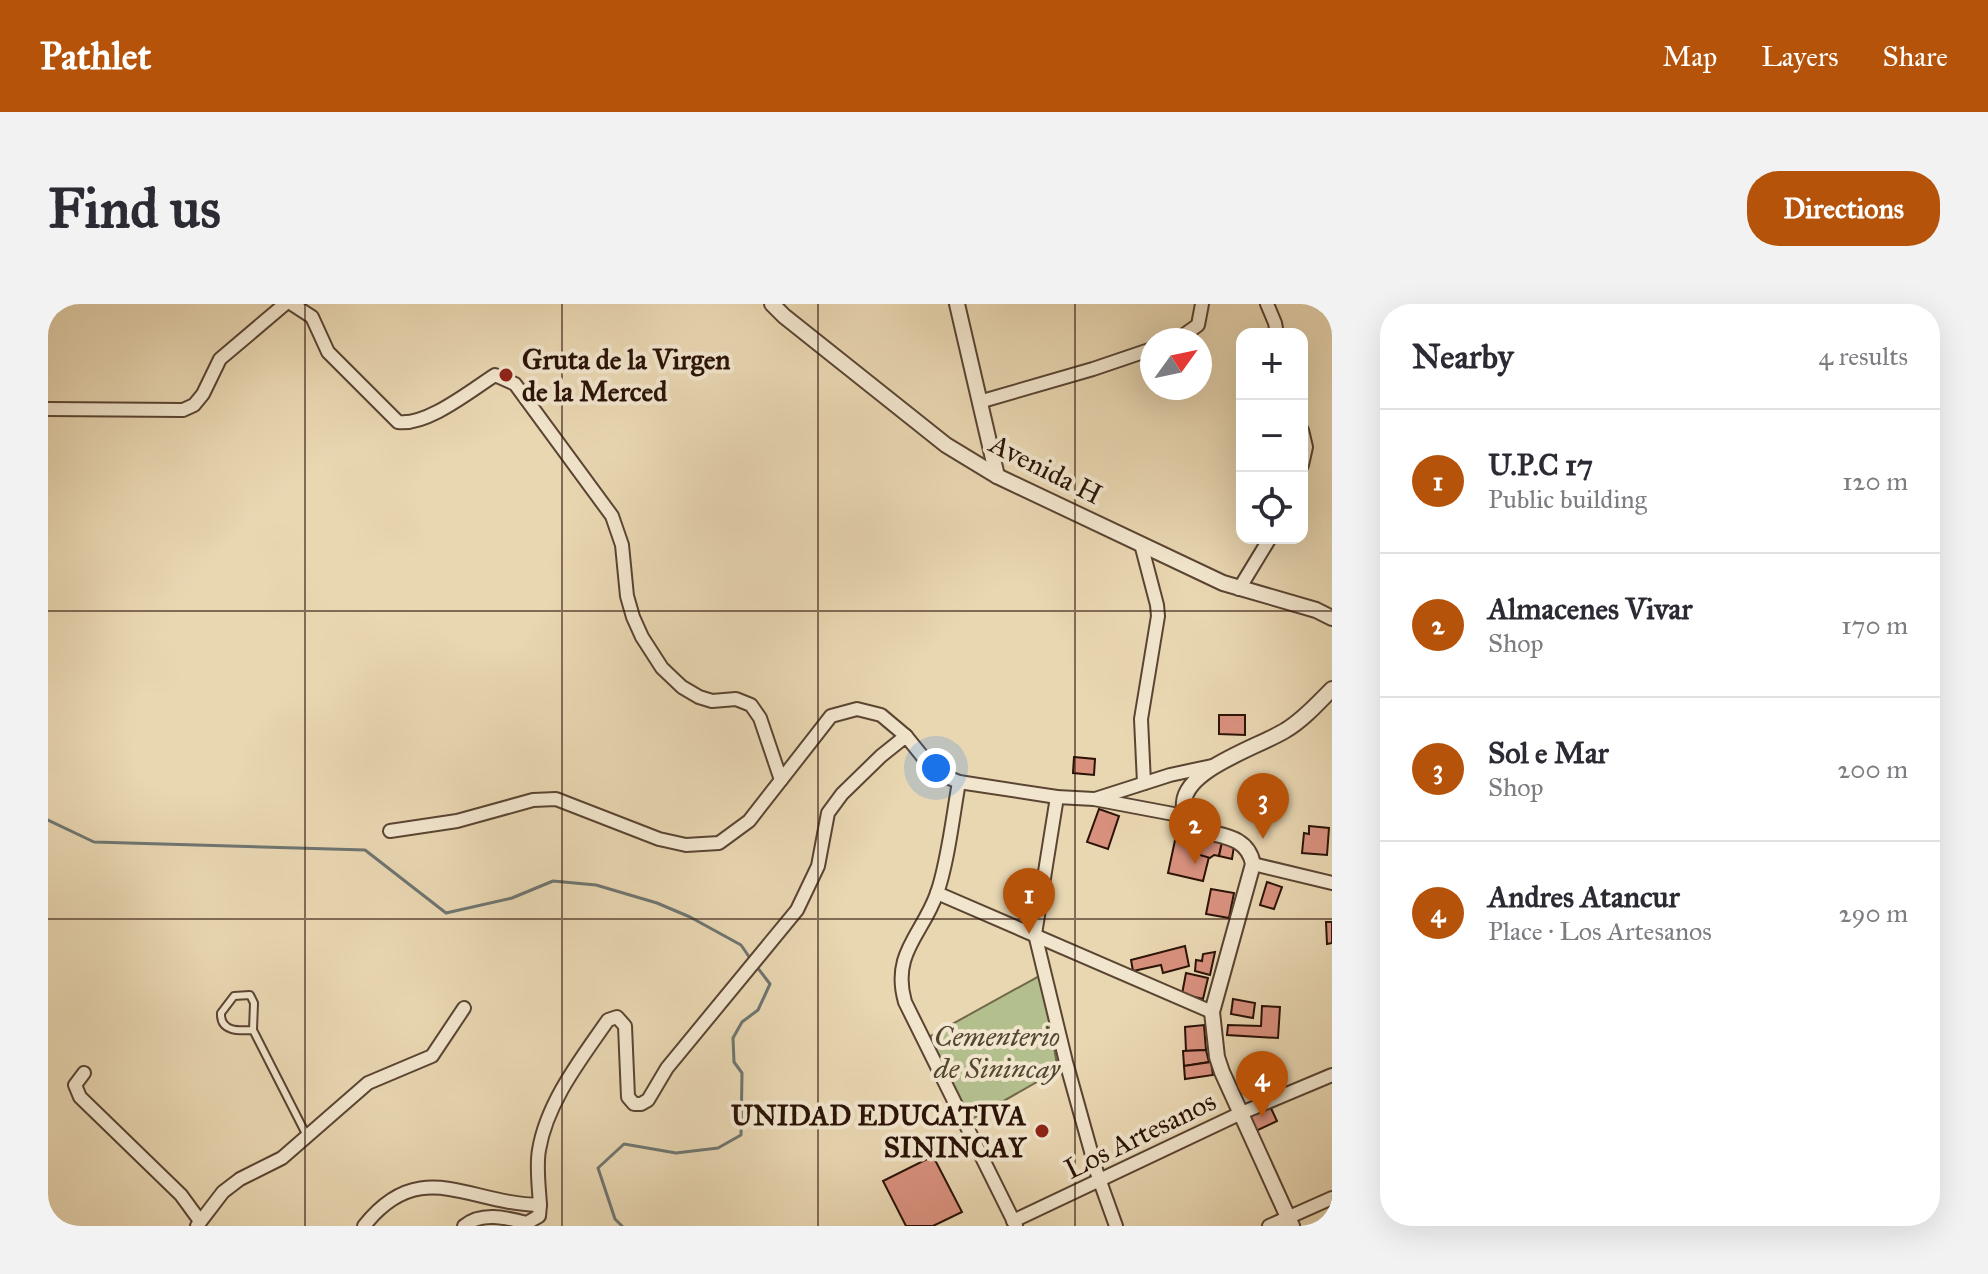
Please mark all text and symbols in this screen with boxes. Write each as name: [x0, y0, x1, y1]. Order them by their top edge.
text: Pathlet: [40, 33, 151, 79]
text: Map: [1662, 39, 1717, 74]
text: Layers: [1761, 39, 1839, 74]
text: Share: [1883, 39, 1948, 74]
button: Directions: [1747, 171, 1940, 246]
text: Find us: [48, 174, 221, 242]
north arrow: [1140, 328, 1212, 400]
map controls: [1236, 328, 1308, 544]
button: +: [1236, 328, 1308, 400]
text: Nearby: [1412, 336, 1514, 377]
text: 4 results: [1819, 340, 1908, 372]
place label: Gruta de la Virgen de la Merced: [522, 342, 731, 409]
marker: Gruta de la Virgen de la Merced: [497, 366, 515, 384]
button: −: [1236, 400, 1308, 472]
street label: Avenida H: [983, 425, 1108, 512]
text: U.P.C 17: [1488, 447, 1593, 483]
text: 1: [1433, 465, 1443, 497]
text: 120 m: [1842, 465, 1908, 497]
button: locate: [1236, 472, 1308, 544]
text: Public building: [1488, 483, 1647, 515]
text: Almacenes Vivar: [1488, 591, 1692, 627]
text: 2: [1432, 609, 1444, 641]
text: 170 m: [1841, 609, 1908, 641]
text: Shop: [1488, 627, 1544, 659]
text: Sol e Mar: [1488, 735, 1609, 771]
your location: [916, 748, 956, 788]
text: 3: [1433, 753, 1443, 785]
text: 200 m: [1837, 753, 1908, 785]
text: Shop: [1488, 771, 1544, 803]
pin: 3: [1237, 773, 1289, 839]
pin: 2: [1169, 798, 1221, 864]
pin: 1: [1003, 868, 1055, 934]
text: Andres Atancur: [1488, 879, 1680, 915]
text: 4: [1431, 897, 1445, 929]
text: 290 m: [1839, 897, 1908, 929]
text: Place · Los Artesanos: [1488, 915, 1712, 947]
park label: Cementerio de Sinincay: [933, 1019, 1061, 1086]
pin: 4: [1236, 1051, 1288, 1117]
street label: Los Artesanos: [1059, 1083, 1221, 1187]
place label: UNIDAD EDUCATIVA SININCAY: [731, 1098, 1027, 1165]
marker: UNIDAD EDUCATIVA SININCAY: [1033, 1122, 1051, 1140]

